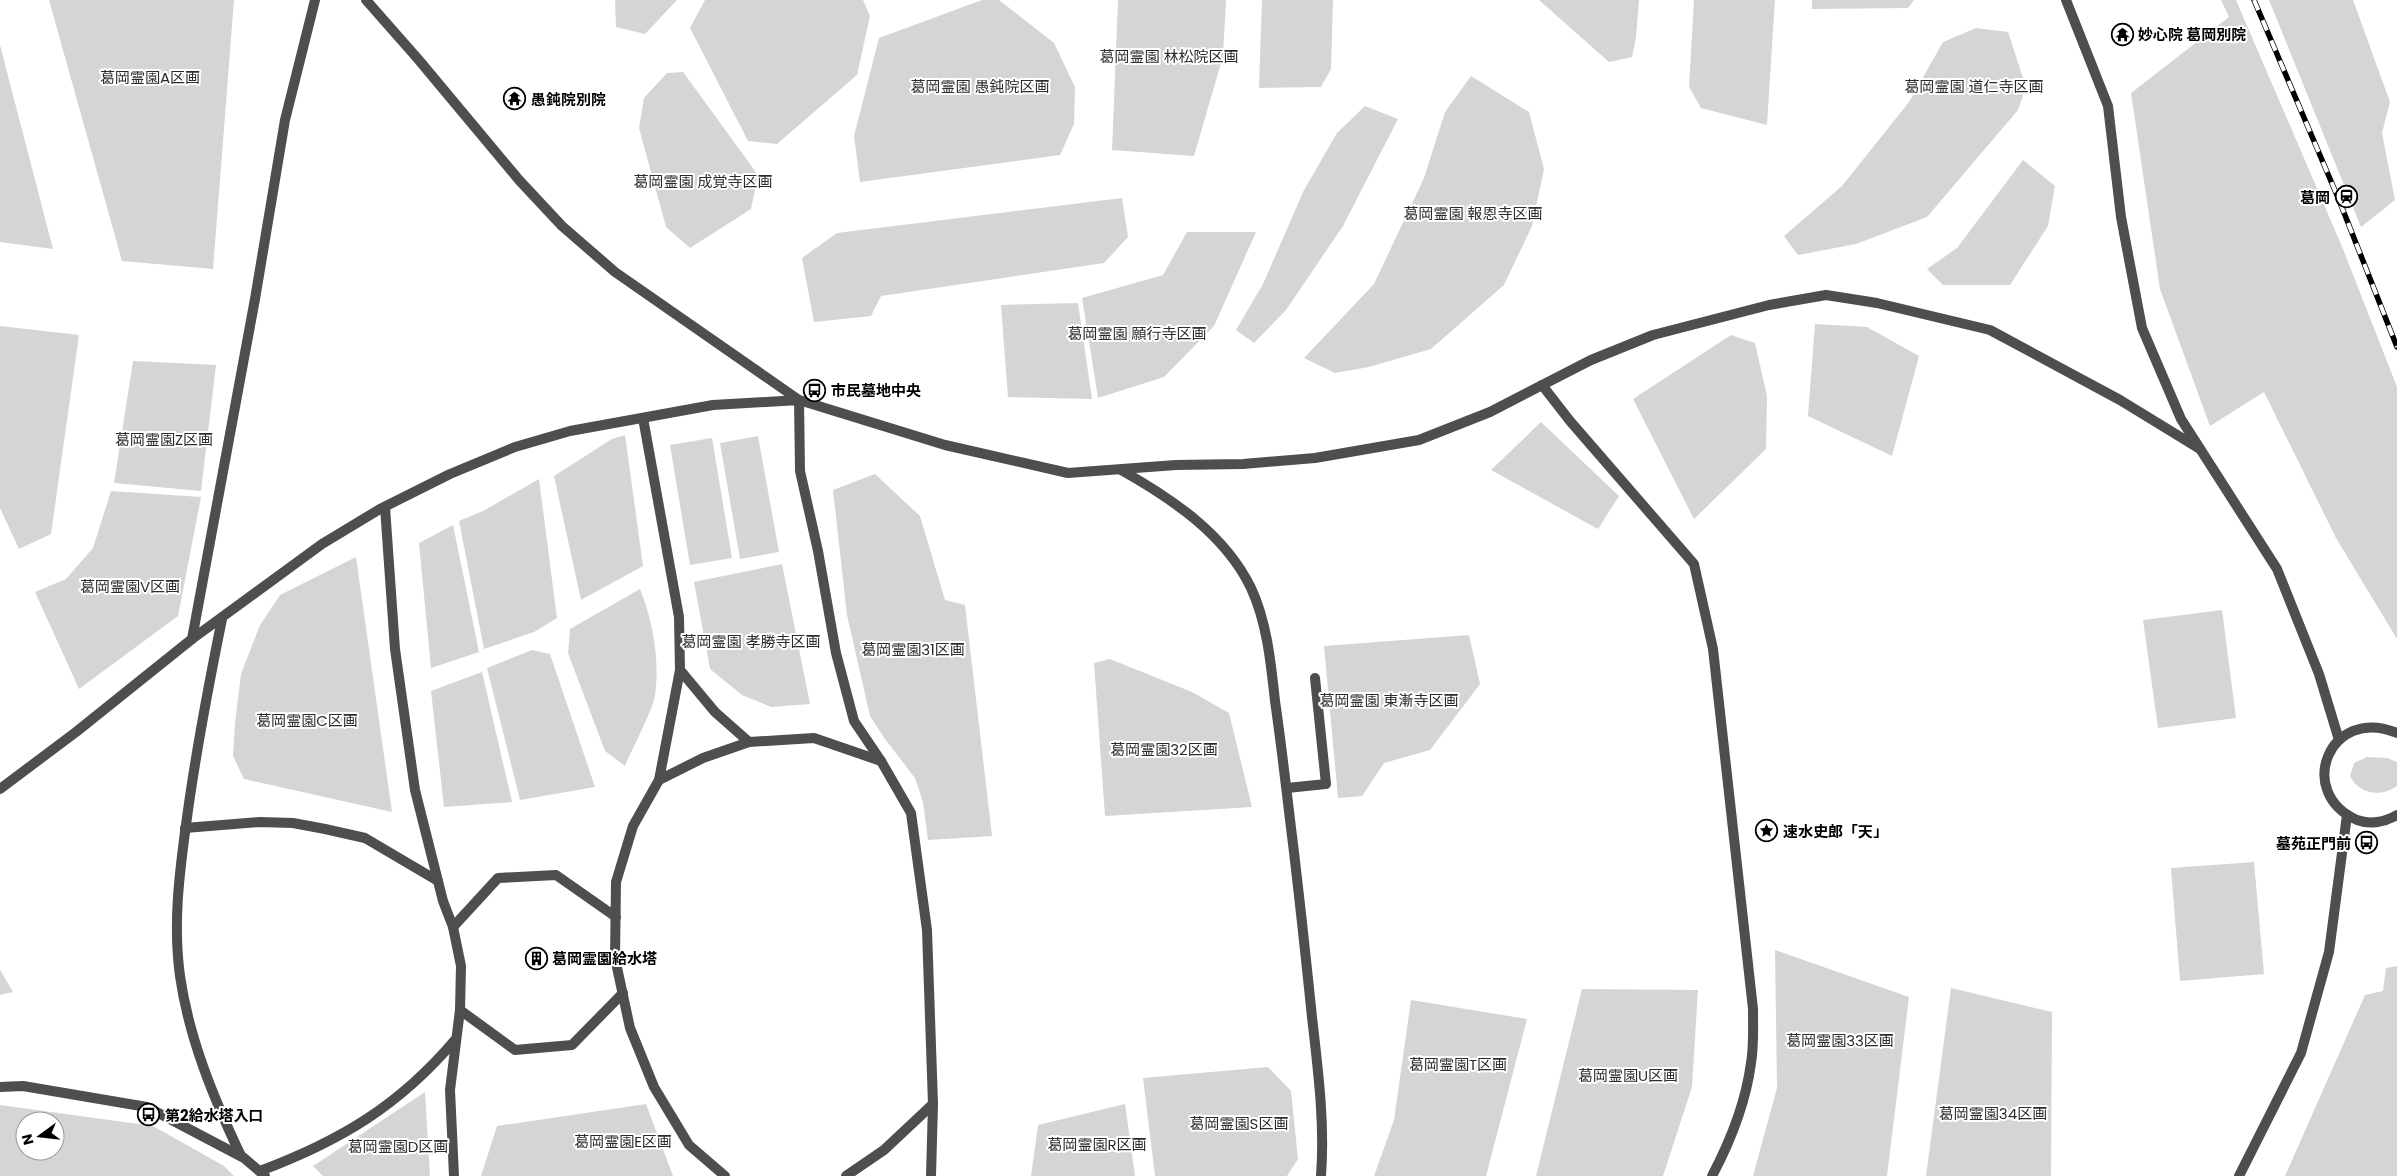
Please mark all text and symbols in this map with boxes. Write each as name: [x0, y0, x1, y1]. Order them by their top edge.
temple icon: 妙心院 葛岡別院: [2110, 22, 2134, 46]
place label: 妙心院 葛岡別院: [2138, 24, 2246, 45]
park label: 葛岡霊園 林松院区画: [1099, 46, 1239, 67]
park label: 葛岡霊園A区画: [100, 67, 200, 88]
park label: 葛岡霊園 愚鈍院区画: [910, 76, 1050, 97]
park label: 葛岡霊園 道仁寺区画: [1904, 76, 2044, 97]
temple icon: 愚鈍院別院: [503, 87, 527, 111]
place label: 愚鈍院別院: [531, 89, 606, 110]
park label: 葛岡霊園 成覚寺区画: [633, 171, 773, 192]
station icon: 葛岡: [2334, 185, 2358, 209]
place label: 葛岡: [2300, 187, 2330, 208]
park label: 葛岡霊園 報恩寺区画: [1403, 203, 1543, 224]
park label: 葛岡霊園 願行寺区画: [1067, 323, 1207, 344]
bus stop icon: 市民墓地中央: [803, 378, 827, 402]
place label: 市民墓地中央: [831, 380, 921, 401]
park label: 葛岡霊園Z区画: [115, 429, 213, 450]
park label: 葛岡霊園V区画: [80, 576, 180, 597]
park label: 葛岡霊園 孝勝寺区画: [681, 631, 821, 652]
park label: 葛岡霊園31区画: [861, 639, 965, 660]
park label: 葛岡霊園 東漸寺区画: [1319, 690, 1459, 711]
park label: 葛岡霊園C区画: [256, 710, 358, 731]
park label: 葛岡霊園32区画: [1110, 739, 1218, 760]
place icon: 速水史郎「天」: [1755, 819, 1779, 843]
place label: 速水史郎「天」: [1783, 821, 1888, 842]
bus stop icon: 墓苑正門前: [2355, 831, 2379, 855]
place label: 墓苑正門前: [2276, 833, 2351, 854]
building icon: 葛岡霊園給水塔: [524, 946, 548, 970]
place label: 葛岡霊園給水塔: [552, 948, 657, 969]
park label: 葛岡霊園33区画: [1786, 1030, 1894, 1051]
park label: 葛岡霊園T区画: [1409, 1054, 1507, 1075]
park label: 葛岡霊園U区画: [1578, 1065, 1678, 1086]
bus stop icon: 第2給水塔入口: [137, 1103, 161, 1127]
park label: 葛岡霊園34区画: [1939, 1103, 2047, 1124]
place label: 第2給水塔入口: [165, 1105, 264, 1126]
north arrow: [15, 1111, 65, 1161]
park label: 葛岡霊園S区画: [1190, 1113, 1288, 1134]
park label: 葛岡霊園E区画: [574, 1131, 672, 1152]
text: N: [16, 1132, 38, 1147]
park label: 葛岡霊園R区画: [1047, 1134, 1147, 1155]
park label: 葛岡霊園D区画: [348, 1136, 448, 1157]

